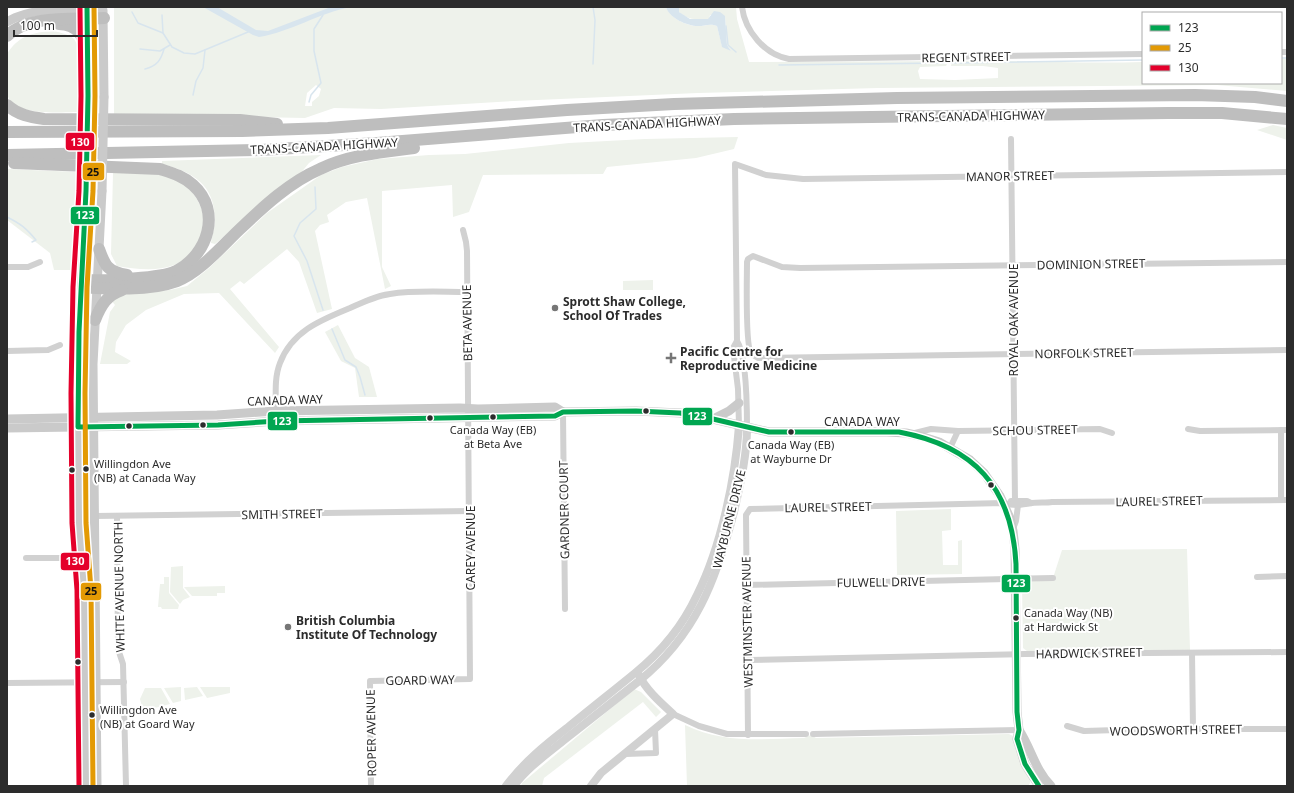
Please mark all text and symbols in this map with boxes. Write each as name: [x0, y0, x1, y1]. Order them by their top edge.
scale bar: [14, 12, 97, 38]
legend: [1142, 12, 1282, 84]
text: 100 m: [20, 17, 55, 34]
text: 123: [1178, 19, 1199, 36]
text: 25: [1178, 39, 1192, 56]
street label: REGENT STREET: [921, 48, 1011, 66]
text: 130: [1178, 59, 1199, 76]
street label: TRANS-CANADA HIGHWAY: [897, 106, 1045, 126]
street label: TRANS-CANADA HIGHWAY: [573, 112, 721, 136]
line badge: 130: [65, 132, 95, 151]
text: 130: [71, 134, 89, 149]
street label: TRANS-CANADA HIGHWAY: [250, 134, 398, 158]
line badge: 25: [82, 162, 105, 181]
text: 25: [87, 164, 99, 179]
street label: MANOR STREET: [966, 167, 1055, 185]
line badge: 123: [70, 206, 100, 225]
text: 123: [76, 207, 94, 222]
street label: DOMINION STREET: [1037, 255, 1146, 273]
street label: ROYAL OAK AVENUE: [1005, 264, 1022, 376]
street label: BETA AVENUE: [458, 284, 476, 362]
place label: Sprott Shaw College, School Of Trades: [563, 293, 686, 324]
marker: Sprott Shaw College, School Of Trades: [550, 303, 560, 313]
place label: Pacific Centre for Reproductive Medicine: [680, 343, 817, 374]
street label: NORFOLK STREET: [1034, 344, 1134, 362]
marker: Pacific Centre for Reproductive Medicine: [665, 352, 677, 364]
street label: CANADA WAY: [247, 390, 323, 410]
unlabelled marker: [641, 406, 651, 416]
line badge: 123: [682, 407, 713, 426]
text: 123: [688, 408, 706, 423]
line badge: 123: [267, 411, 298, 431]
marker: Canada Way (EB) at Beta Ave: [488, 412, 498, 422]
text: 123: [273, 413, 291, 428]
unlabelled marker: [425, 413, 435, 423]
street label: CANADA WAY: [824, 413, 900, 430]
unlabelled marker: [198, 420, 208, 430]
unlabelled marker: [124, 421, 134, 431]
street label: SCHOU STREET: [992, 421, 1078, 439]
place label: Canada Way (EB) at Beta Ave: [450, 422, 536, 451]
marker: Canada Way (EB) at Wayburne Dr: [786, 427, 796, 437]
place label: Canada Way (EB) at Wayburne Dr: [748, 437, 834, 466]
place label: Willingdon Ave (NB) at Canada Way: [94, 456, 196, 485]
street label: GARDNER COURT: [555, 460, 573, 559]
marker: Willingdon Ave (NB) at Canada Way: [81, 464, 91, 474]
unlabelled marker: [67, 465, 77, 475]
street label: WAYBURNE DRIVE: [708, 468, 750, 570]
unlabelled marker: [986, 480, 996, 490]
street label: LAUREL STREET: [1115, 492, 1203, 510]
street label: LAUREL STREET: [784, 498, 872, 516]
street label: SMITH STREET: [241, 505, 323, 523]
street label: CAREY AVENUE: [462, 506, 479, 590]
street label: WHITE AVENUE NORTH: [109, 521, 129, 653]
line badge: 130: [60, 552, 90, 571]
text: 130: [66, 553, 84, 568]
street label: WESTMINSTER AVENUE: [737, 556, 757, 688]
street label: FULWELL DRIVE: [836, 573, 926, 591]
line badge: 123: [1001, 574, 1031, 593]
text: 123: [1007, 575, 1025, 590]
line badge: 25: [80, 582, 102, 601]
text: 25: [85, 583, 97, 598]
place label: Canada Way (NB) at Hardwick St: [1024, 605, 1113, 634]
place label: British Columbia Institute Of Technology: [296, 612, 437, 643]
marker: Canada Way (NB) at Hardwick St: [1011, 613, 1021, 623]
marker: British Columbia Institute Of Technology: [283, 622, 293, 632]
street label: HARDWICK STREET: [1035, 644, 1143, 662]
unlabelled marker: [73, 657, 83, 667]
street label: GOARD WAY: [385, 671, 455, 689]
street label: ROPER AVENUE: [362, 689, 380, 777]
place label: Willingdon Ave (NB) at Goard Way: [100, 702, 195, 731]
marker: Willingdon Ave (NB) at Goard Way: [87, 710, 97, 720]
street label: WOODSWORTH STREET: [1110, 720, 1243, 740]

